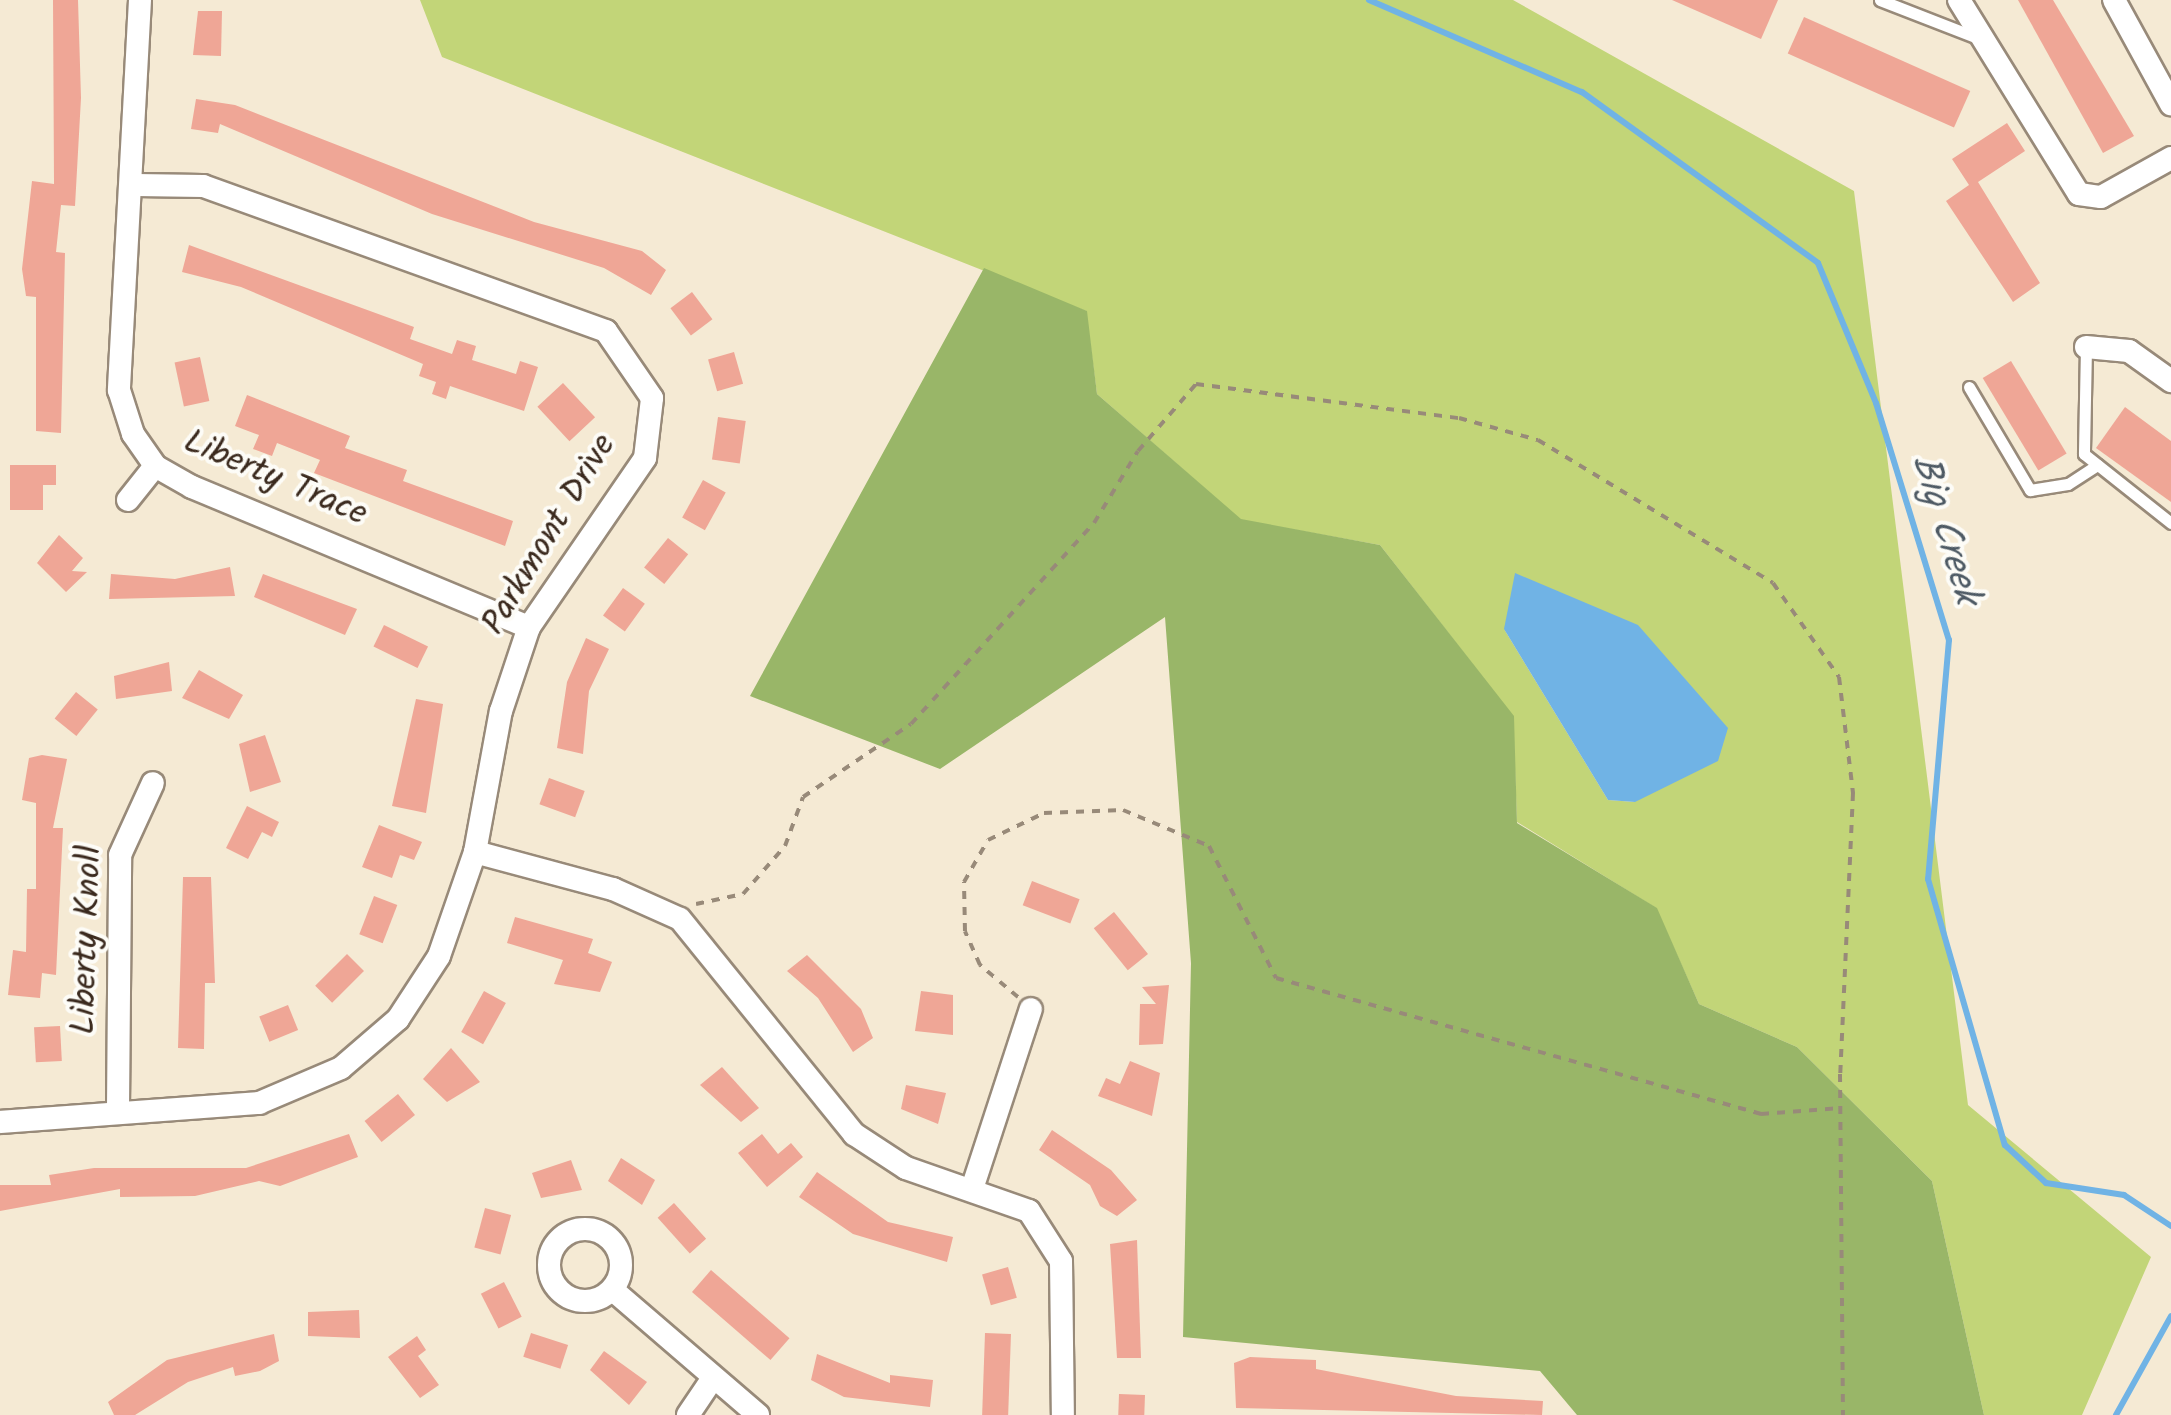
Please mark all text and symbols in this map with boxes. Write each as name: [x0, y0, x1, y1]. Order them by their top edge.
street label: Liberty Trace: [177, 422, 373, 536]
street label: Parkmont Drive: [474, 427, 626, 643]
water label: Big Creek: [1900, 450, 1988, 610]
street label: Liberty Knoll: [64, 845, 112, 1035]

